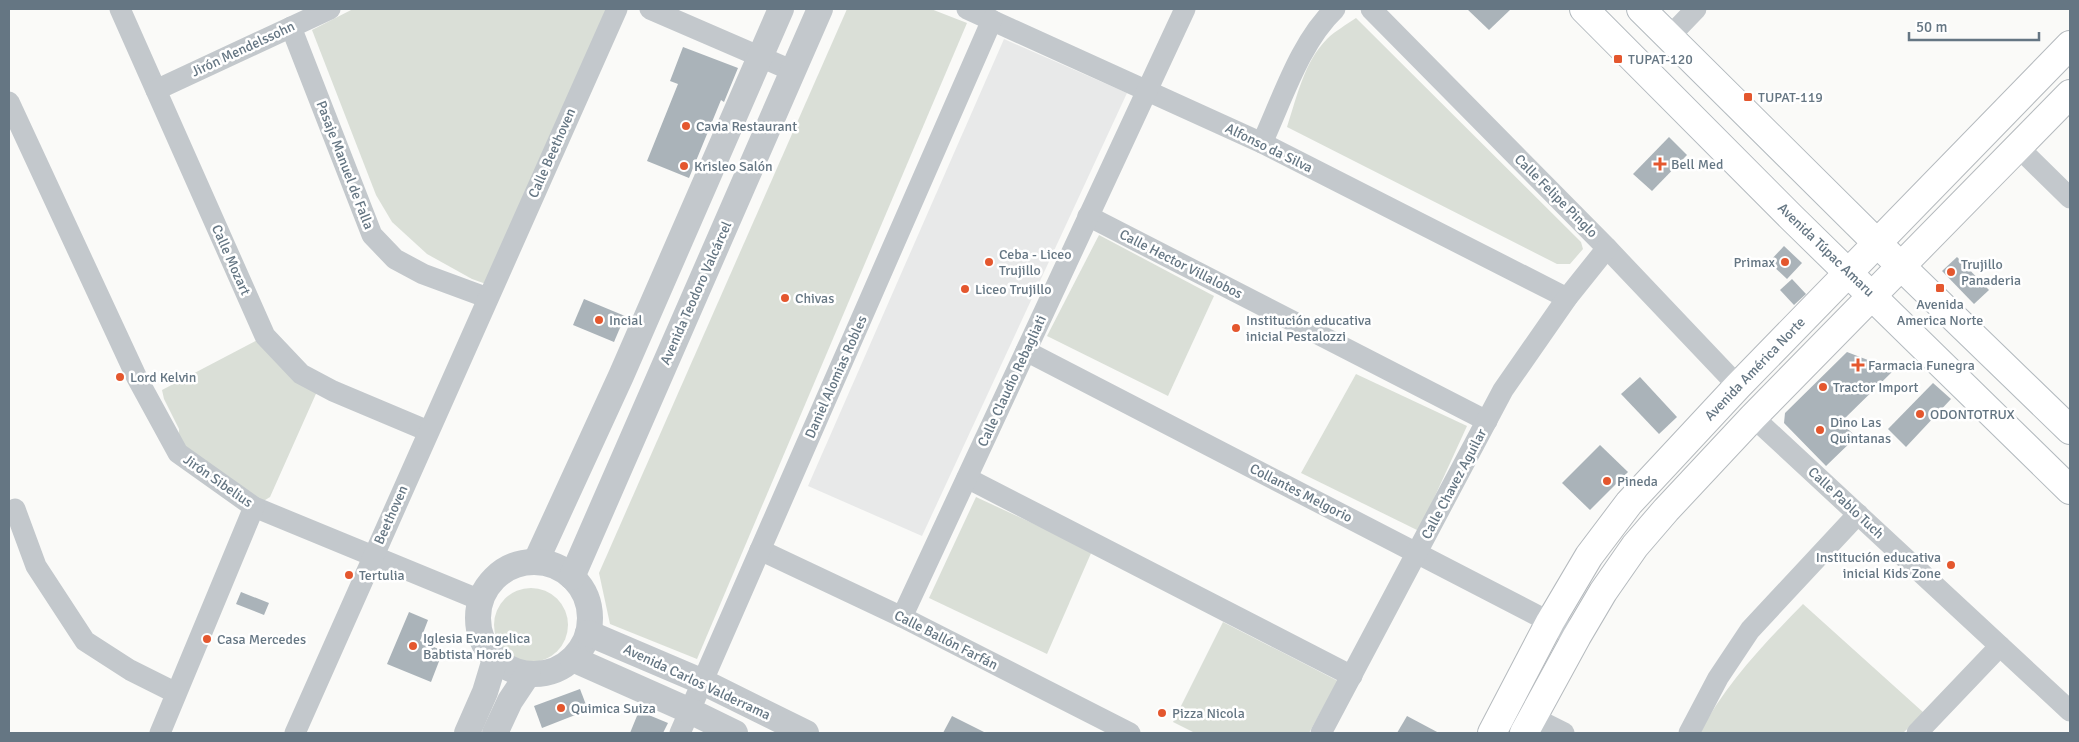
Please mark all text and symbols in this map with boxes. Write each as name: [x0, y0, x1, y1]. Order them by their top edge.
scale bar: [1909, 10, 2039, 42]
street label: Jirón Mendelssohn: [189, 18, 297, 80]
text: 50 m: [1916, 18, 1947, 36]
place label: TUPAT-120: [1628, 51, 1693, 68]
marker: TUPAT-120: [1612, 53, 1624, 65]
place label: TUPAT-119: [1758, 89, 1823, 106]
marker: TUPAT-119: [1742, 91, 1754, 103]
street label: Pasaje Manuel de Falla: [313, 98, 377, 232]
street label: Calle Beethoven: [525, 105, 579, 201]
place label: Cavia Restaurant: [696, 118, 797, 135]
marker: Cavia Restaurant: [680, 120, 692, 132]
street label: Alfonso da Silva: [1223, 120, 1315, 176]
street label: Calle Felipe Pinglo: [1511, 151, 1601, 241]
place label: Bell Med: [1671, 156, 1723, 173]
marker: Bell Med: [1653, 157, 1667, 171]
place label: Krisleo Salón: [694, 158, 773, 175]
marker: Krisleo Salón: [678, 160, 690, 172]
street label: Avenida Túpac Amaru: [1774, 199, 1878, 301]
street label: Avenida Teodoro Valcárcel: [657, 219, 735, 367]
street label: Calle Mozart: [208, 222, 254, 298]
street label: Calle Hector Villalobos: [1117, 226, 1245, 302]
place label: Ceba - Liceo Trujillo: [999, 246, 1072, 279]
place label: Primax: [1733, 254, 1776, 271]
marker: Ceba - Liceo Trujillo: [983, 256, 995, 268]
marker: Primax: [1779, 256, 1791, 268]
place label: Trujillo Panaderia: [1961, 256, 2021, 289]
marker: Trujillo Panaderia: [1945, 266, 1957, 278]
place label: Liceo Trujillo: [975, 281, 1052, 298]
marker: Avenida America Norte: [1934, 282, 1946, 294]
marker: Liceo Trujillo: [959, 283, 971, 295]
place label: Chivas: [795, 290, 834, 307]
marker: Chivas: [779, 292, 791, 304]
place label: Avenida America Norte: [1897, 296, 1983, 329]
place label: Incial: [609, 312, 643, 329]
place label: Institución educativa inicial Pestalozzi: [1246, 312, 1371, 345]
street label: Daniel Alomias Robles: [801, 313, 871, 441]
street label: Calle Claudio Rebagliati: [974, 313, 1050, 449]
marker: Incial: [593, 314, 605, 326]
street label: Avenida América Norte: [1701, 314, 1809, 424]
marker: Institución educativa inicial Pestalozzi: [1230, 322, 1242, 334]
place label: Farmacia Funegra: [1868, 357, 1975, 374]
marker: Farmacia Funegra: [1852, 359, 1864, 371]
place label: Lord Kelvin: [130, 369, 196, 386]
marker: Lord Kelvin: [114, 371, 126, 383]
place label: Tractor Import: [1833, 379, 1919, 396]
marker: Tractor Import: [1817, 381, 1829, 393]
place label: ODONTOTRUX: [1930, 406, 2015, 423]
marker: ODONTOTRUX: [1914, 408, 1926, 420]
place label: Dino Las Quintanas: [1830, 414, 1891, 447]
marker: Dino Las Quintanas: [1814, 424, 1826, 436]
street label: Calle Chavez Aguilar: [1418, 425, 1491, 542]
street label: Jirón Sibelius: [180, 451, 256, 511]
street label: Collantes Melgorio: [1247, 460, 1355, 526]
street label: Calle Pablo Tuch: [1805, 464, 1887, 542]
place label: Pineda: [1617, 473, 1658, 490]
marker: Pineda: [1601, 475, 1613, 487]
street label: Beethoven: [370, 483, 412, 547]
place label: Institución educativa inicial Kids Zone: [1816, 549, 1941, 582]
marker: Institución educativa inicial Kids Zone: [1945, 559, 1957, 571]
place label: Tertulia: [359, 567, 405, 584]
marker: Tertulia: [343, 569, 355, 581]
street label: Calle Ballón Farfán: [891, 607, 1001, 673]
place label: Iglesia Evangelica Babtista Horeb: [423, 630, 530, 663]
place label: Casa Mercedes: [217, 631, 306, 648]
marker: Casa Mercedes: [201, 633, 213, 645]
marker: Iglesia Evangelica Babtista Horeb: [407, 640, 419, 652]
street label: Avenida Carlos Valderrama: [621, 640, 773, 724]
place label: Quimica Suiza: [571, 700, 656, 717]
marker: Quimica Suiza: [555, 702, 567, 714]
place label: Pizza Nicola: [1172, 705, 1245, 722]
marker: Pizza Nicola: [1156, 707, 1168, 719]

